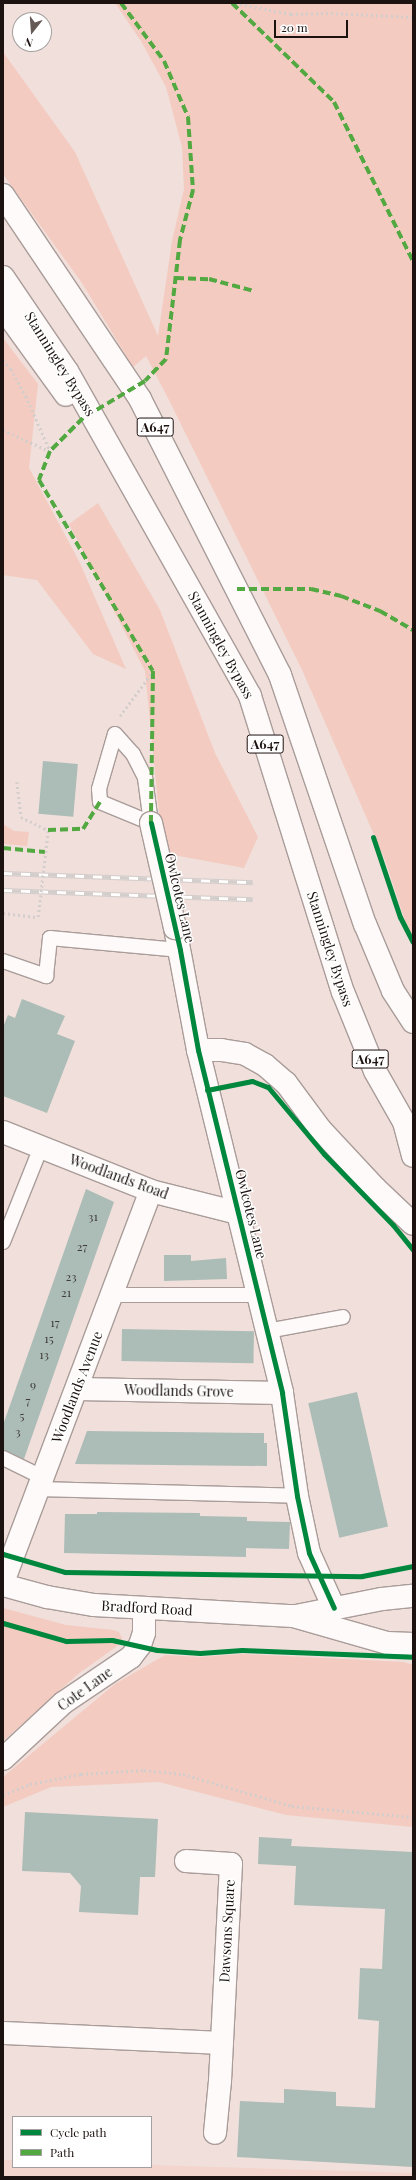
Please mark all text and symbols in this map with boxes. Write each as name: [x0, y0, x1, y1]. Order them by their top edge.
north arrow: [12, 12, 52, 52]
scale bar: [276, 12, 350, 38]
text: 20 m: [281, 19, 308, 35]
text: N: [23, 35, 35, 51]
street label: Stanningley Bypass: [21, 308, 99, 420]
road number: A647: [136, 416, 174, 438]
street label: Stanningley Bypass: [184, 588, 258, 702]
road number: A647: [246, 733, 284, 755]
street label: Owlcotes Lane: [162, 851, 198, 945]
street label: Stanningley Bypass: [303, 889, 357, 1009]
road number: A647: [351, 1048, 389, 1070]
street label: Woodlands Road: [67, 1151, 171, 1203]
street label: Owlcotes Lane: [232, 1168, 270, 1260]
house number: 31: [88, 1210, 98, 1224]
house number: 27: [77, 1240, 87, 1254]
house number: 23: [65, 1270, 77, 1284]
house number: 21: [61, 1286, 71, 1300]
house number: 17: [50, 1316, 60, 1330]
street label: Woodlands Avenue: [48, 1329, 106, 1445]
house number: 15: [44, 1332, 54, 1346]
house number: 13: [39, 1348, 49, 1362]
house number: 9: [30, 1378, 36, 1392]
street label: Woodlands Grove: [124, 1382, 234, 1400]
house number: 7: [26, 1394, 30, 1408]
house number: 5: [20, 1409, 24, 1423]
house number: 3: [15, 1425, 21, 1439]
street label: Bradford Road: [101, 1597, 193, 1619]
street label: Cote Lane: [54, 1664, 116, 1714]
street label: Dawsons Square: [216, 1879, 238, 1983]
legend: [12, 2116, 152, 2168]
text: Cycle path: [50, 2124, 107, 2140]
text: Path: [50, 2144, 74, 2160]

